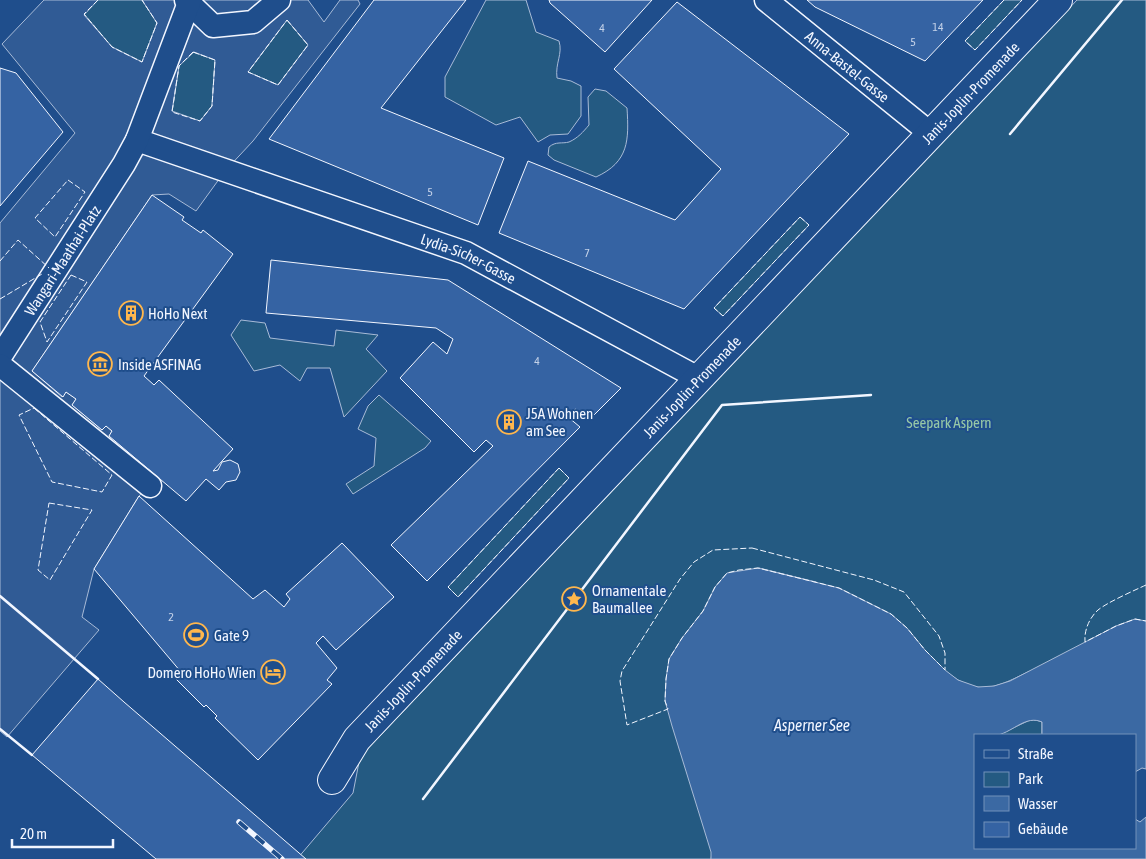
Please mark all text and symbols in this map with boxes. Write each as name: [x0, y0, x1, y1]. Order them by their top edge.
house number: 14: [932, 20, 944, 34]
house number: 4: [599, 21, 605, 35]
street label: Anna-Bastel-Gasse: [802, 27, 893, 105]
house number: 5: [910, 35, 916, 49]
street label: Janis-Joplin-Promenade: [918, 38, 1023, 147]
house number: 5: [427, 185, 433, 199]
street label: Wangari-Maathai-Platz: [21, 202, 104, 318]
street label: Lydia-Sicher-Gasse: [419, 230, 519, 287]
house number: 7: [584, 246, 590, 260]
building icon: HoHo Next: [118, 300, 144, 326]
place label: HoHo Next: [148, 305, 207, 322]
street label: Janis-Joplin-Promenade: [639, 332, 744, 441]
museum icon: Inside ASFINAG: [87, 351, 113, 377]
house number: 4: [534, 354, 540, 368]
place label: Inside ASFINAG: [118, 356, 202, 373]
place label: J5A Wohnen am See: [526, 405, 593, 439]
building icon: J5A Wohnen am See: [496, 409, 522, 435]
park label: Seepark Aspern: [906, 414, 992, 431]
place label: Ornamentale Baumallee: [592, 582, 666, 616]
place icon: Ornamentale Baumallee: [561, 586, 587, 612]
house number: 2: [168, 610, 174, 624]
sports icon: Gate 9: [183, 622, 209, 648]
street label: Janis-Joplin-Promenade: [361, 626, 465, 735]
place label: Gate 9: [214, 627, 249, 644]
hotel icon: Domero HoHo Wien: [260, 659, 286, 685]
place label: Domero HoHo Wien: [147, 664, 256, 681]
water label: Asperner See: [773, 716, 850, 735]
legend: [974, 734, 1136, 849]
text: Straße: [1018, 745, 1054, 762]
text: Park: [1018, 770, 1043, 787]
text: Wasser: [1018, 795, 1058, 812]
scale bar: [12, 816, 114, 848]
text: Gebäude: [1018, 820, 1068, 837]
text: 20 m: [20, 825, 47, 842]

